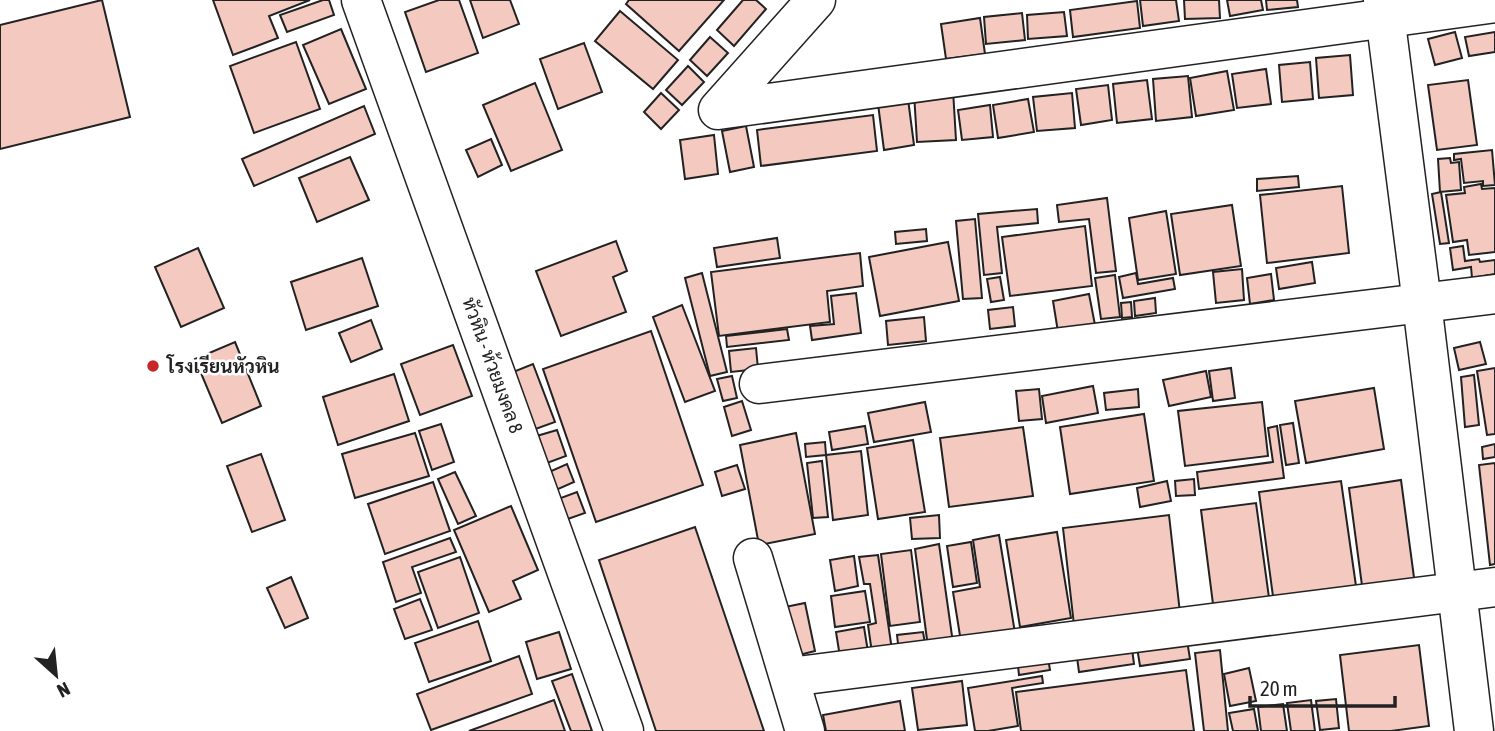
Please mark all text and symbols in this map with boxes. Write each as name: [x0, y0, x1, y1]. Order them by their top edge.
street label: หัวหิน - ห้วยมงคล 8: [458, 294, 528, 436]
place label: โรงเรียนหัวหิน: [166, 354, 280, 377]
marker: โรงเรียนหัวหิน: [145, 358, 161, 374]
north arrow: [21, 640, 91, 710]
scale bar: [1250, 664, 1395, 708]
text: 20 m: [1260, 676, 1298, 700]
text: N: [54, 678, 74, 702]

